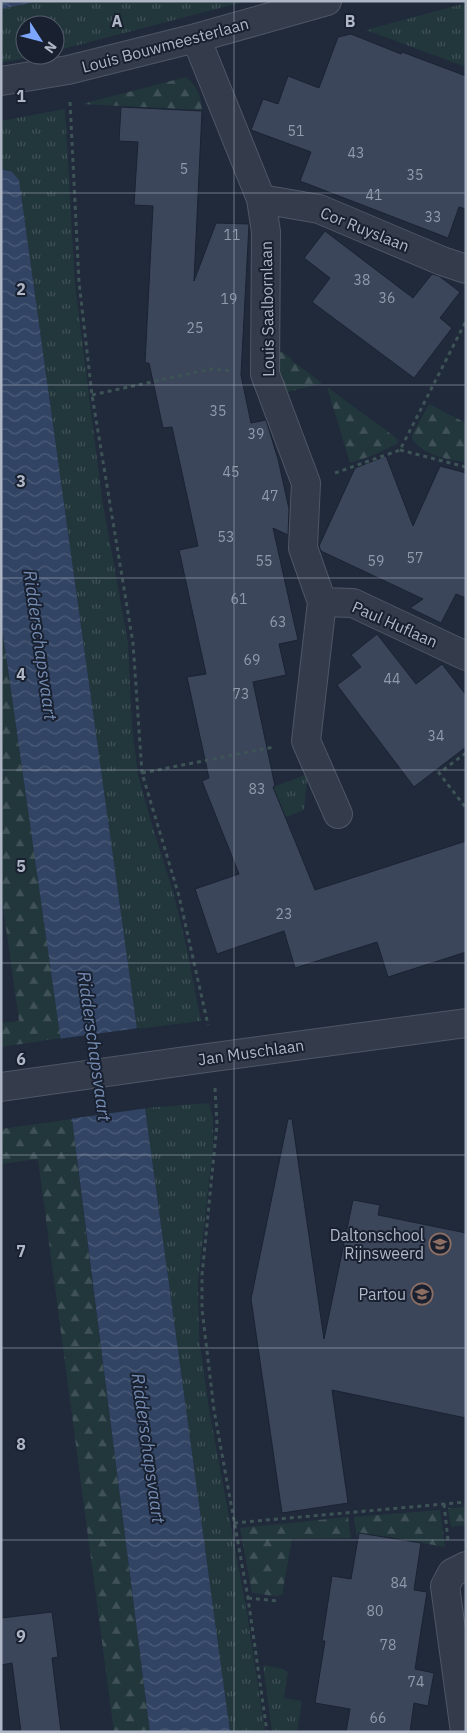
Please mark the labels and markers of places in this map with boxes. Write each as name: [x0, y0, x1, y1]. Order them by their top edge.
place label: Daltonschool Rijnsweerd: [330, 1225, 424, 1263]
school or university icon: Daltonschool Rijnsweerd: [428, 1232, 452, 1256]
school or university icon: Partou: [410, 1282, 434, 1306]
place label: Partou: [358, 1284, 406, 1304]

